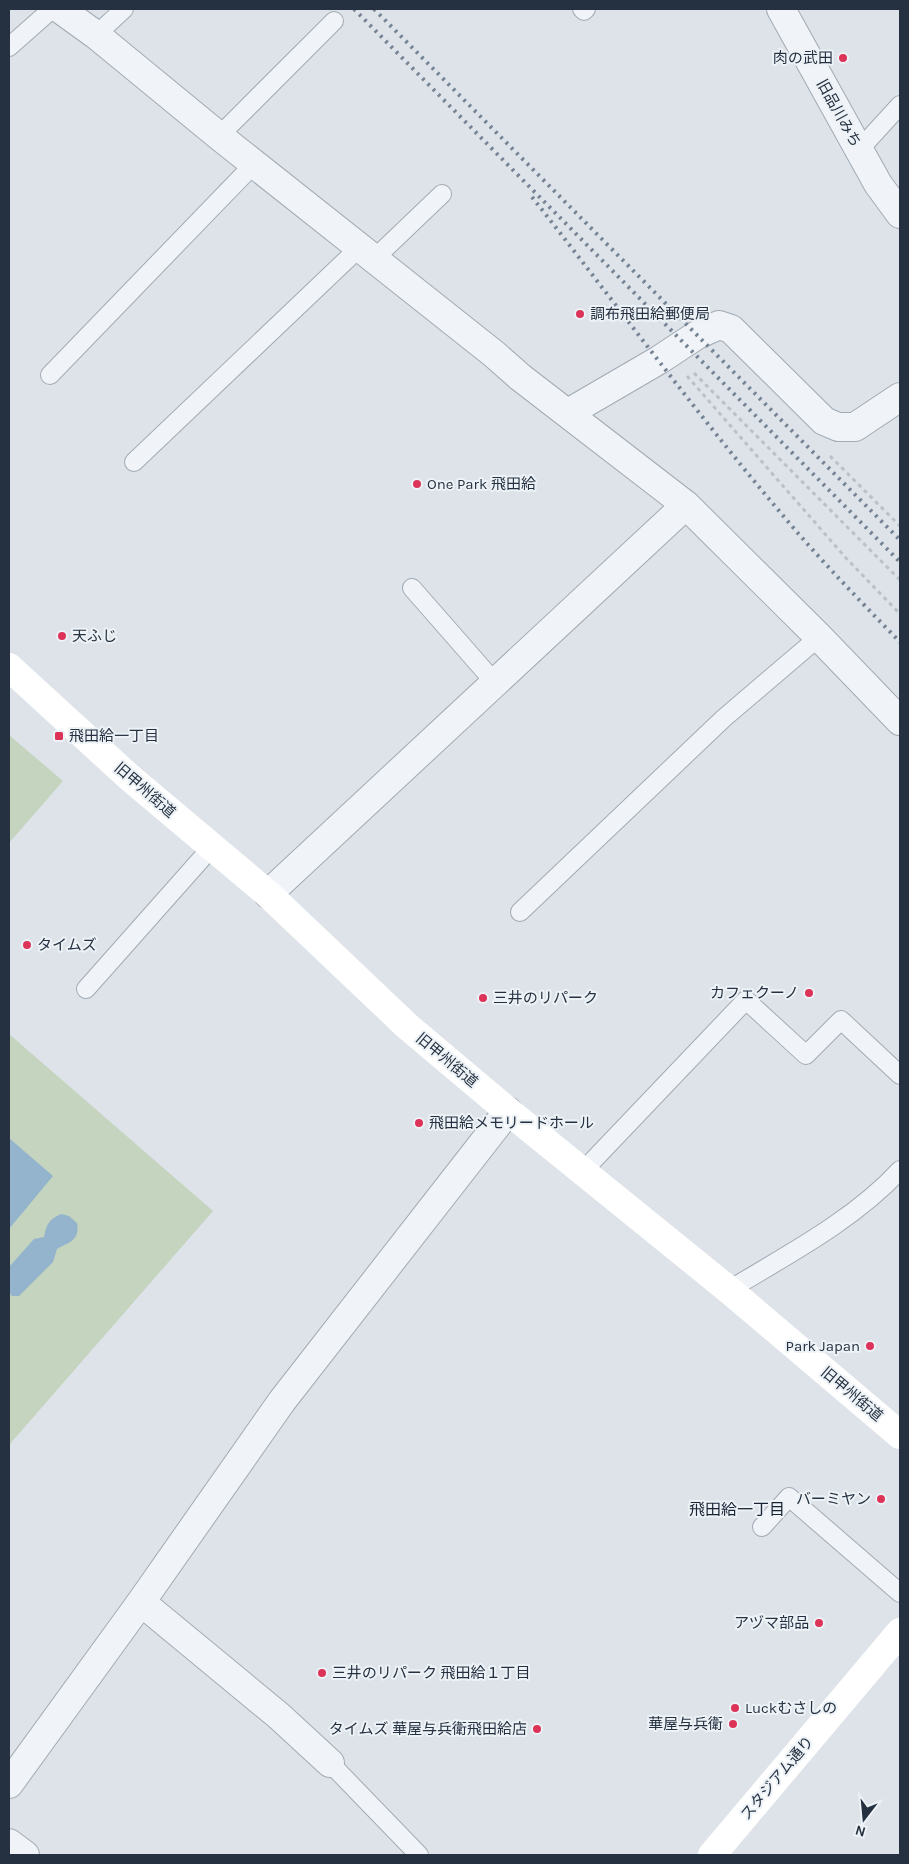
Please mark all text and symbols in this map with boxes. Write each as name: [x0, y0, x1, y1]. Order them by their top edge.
place label: 肉の武田: [773, 49, 833, 67]
marker: 肉の武田: [837, 52, 849, 64]
street label: 旧品川みち: [813, 76, 865, 150]
place label: 調布飛田給郵便局: [590, 305, 710, 323]
marker: 調布飛田給郵便局: [574, 308, 586, 320]
place label: One Park 飛田給: [427, 475, 536, 493]
marker: One Park 飛田給: [411, 478, 423, 490]
place label: 天ふじ: [72, 627, 117, 645]
marker: 天ふじ: [56, 630, 68, 642]
place label: 飛田給一丁目: [69, 727, 159, 745]
marker: 飛田給一丁目: [53, 730, 65, 742]
street label: 旧甲州街道: [111, 759, 179, 821]
place label: タイムズ: [37, 936, 97, 954]
marker: タイムズ: [21, 939, 33, 951]
place label: カフェクーノ: [710, 984, 799, 1002]
marker: カフェクーノ: [803, 987, 815, 999]
place label: 三井のリパーク: [493, 989, 598, 1007]
marker: 三井のリパーク: [477, 992, 489, 1004]
street label: 旧甲州街道: [412, 1029, 482, 1091]
place label: 飛田給メモリードホール: [429, 1114, 594, 1132]
marker: 飛田給メモリードホール: [413, 1117, 425, 1129]
place label: Park Japan: [786, 1337, 860, 1355]
marker: Park Japan: [864, 1340, 876, 1352]
street label: 旧甲州街道: [817, 1363, 887, 1425]
place label: バーミヤン: [796, 1490, 871, 1508]
marker: バーミヤン: [875, 1493, 887, 1505]
district label: 飛田給一丁目: [689, 1500, 785, 1519]
place label: アヅマ部品: [734, 1614, 809, 1632]
marker: アヅマ部品: [813, 1617, 825, 1629]
place label: 三井のリパーク 飛田給１丁目: [332, 1664, 531, 1682]
marker: 三井のリパーク 飛田給１丁目: [316, 1667, 328, 1679]
place label: Luckむさしの: [745, 1699, 837, 1717]
marker: Luckむさしの: [729, 1702, 741, 1714]
place label: 華屋与兵衛: [648, 1715, 723, 1733]
marker: 華屋与兵衛: [727, 1718, 739, 1730]
place label: タイムズ 華屋与兵衛飛田給店: [329, 1720, 527, 1738]
marker: タイムズ 華屋与兵衛飛田給店: [531, 1723, 543, 1735]
street label: スタジアム通り: [737, 1732, 817, 1824]
north arrow: [839, 1794, 889, 1844]
text: N: [853, 1821, 868, 1841]

